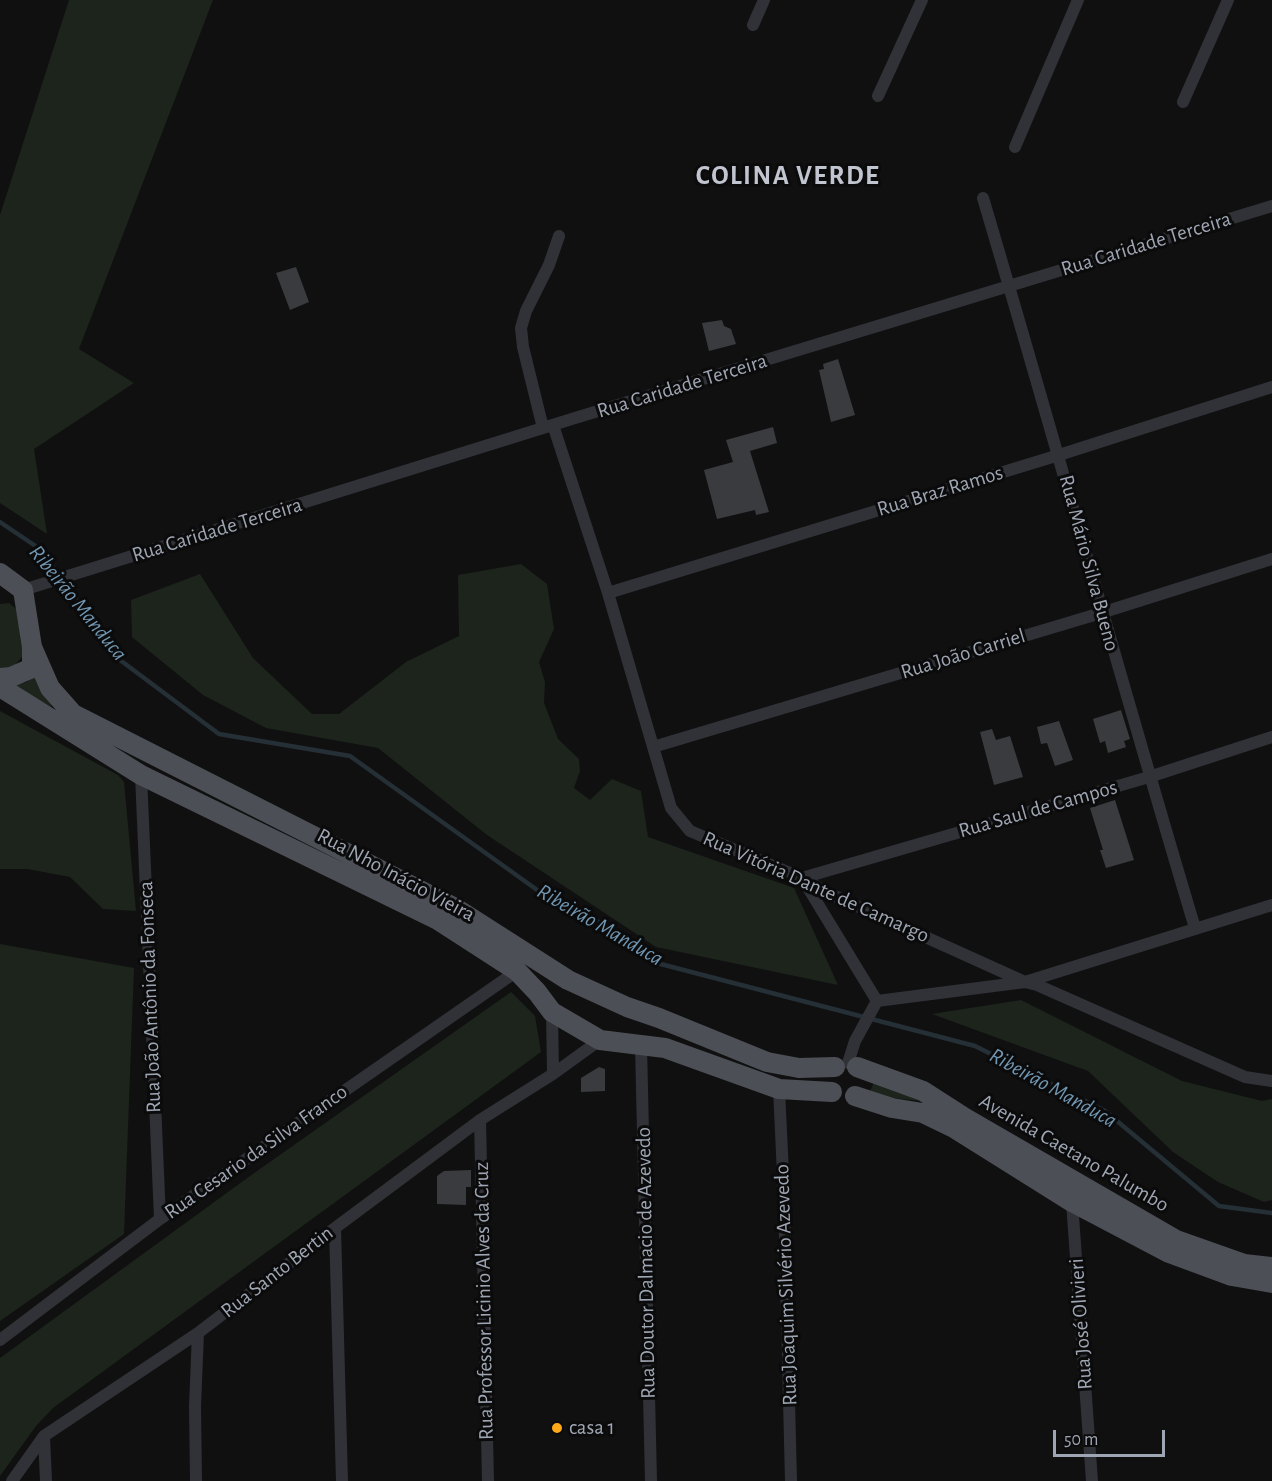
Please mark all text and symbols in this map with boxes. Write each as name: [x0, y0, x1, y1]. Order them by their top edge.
district label: COLINA VERDE: [696, 160, 880, 192]
street label: Rua Caridade Terceira: [1058, 206, 1234, 282]
street label: Rua Caridade Terceira: [594, 348, 770, 424]
street label: Rua Braz Ramos: [874, 460, 1006, 522]
street label: Rua Mário Silva Bueno: [1053, 472, 1125, 654]
street label: Rua Caridade Terceira: [129, 492, 305, 568]
water label: Ribeirão Manduca: [23, 540, 133, 666]
street label: Rua João Carriel: [898, 623, 1028, 685]
street label: Rua Saul de Campos: [956, 774, 1120, 844]
street label: Rua Nho Inácio Vieira: [313, 823, 479, 927]
street label: Rua Vitória Dante de Camargo: [699, 826, 933, 948]
water label: Ribeirão Manduca: [532, 878, 668, 972]
street label: Rua João Antônio da Fonseca: [133, 880, 167, 1114]
water label: Ribeirão Manduca: [985, 1042, 1121, 1134]
street label: Rua Cesario da Silva Franco: [160, 1079, 352, 1225]
street label: Avenida Caetano Palumbo: [975, 1088, 1173, 1218]
street label: Rua Doutor Dalmacio de Azevedo: [631, 1127, 661, 1399]
street label: Rua Professor Licinio Alves da Cruz: [469, 1162, 499, 1440]
street label: Rua Joaquim Silvério Azevedo: [769, 1164, 803, 1406]
street label: Rua Santo Bertin: [216, 1220, 338, 1324]
street label: Rua José Olivieri: [1064, 1258, 1098, 1390]
place label: casa 1: [569, 1415, 615, 1441]
scale bar: [1056, 1418, 1168, 1456]
marker: casa 1: [550, 1421, 564, 1435]
text: 50 m: [1064, 1431, 1098, 1449]

